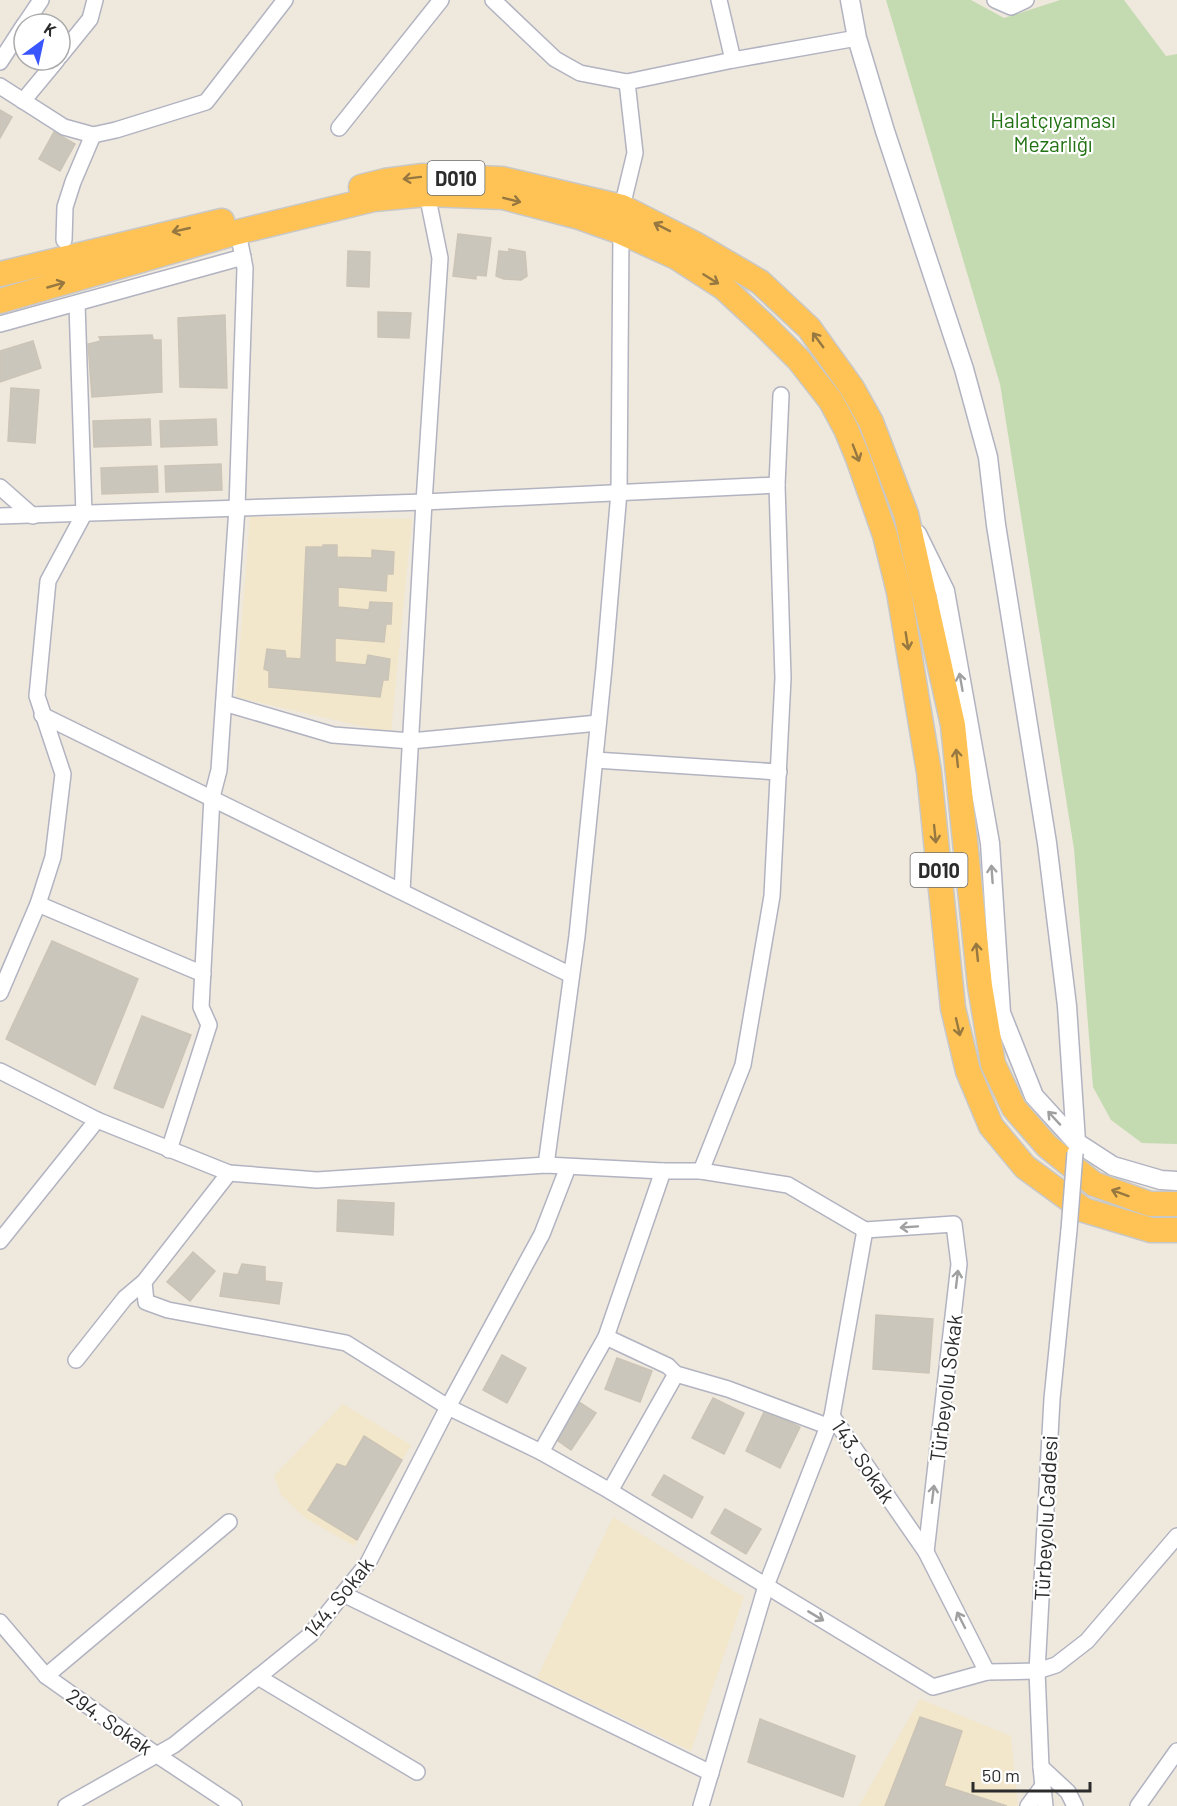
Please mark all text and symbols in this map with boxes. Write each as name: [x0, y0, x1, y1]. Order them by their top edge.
north arrow: [12, 12, 72, 72]
text: K: [41, 18, 60, 40]
park label: Halatçıyaması Mezarlığı: [990, 107, 1116, 156]
road number: D010: [428, 161, 484, 195]
one-way arrow: [402, 173, 422, 184]
one-way arrow: [502, 194, 521, 206]
one-way arrow: [653, 221, 671, 232]
one-way arrow: [172, 225, 191, 237]
one-way arrow: [702, 274, 719, 286]
one-way arrow: [46, 279, 65, 290]
one-way arrow: [812, 333, 824, 349]
one-way arrow: [851, 444, 862, 462]
one-way arrow: [901, 631, 912, 650]
one-way arrow: [956, 673, 967, 692]
one-way arrow: [951, 749, 962, 769]
one-way arrow: [930, 824, 941, 843]
road number: D010: [910, 853, 968, 887]
one-way arrow: [986, 865, 997, 885]
one-way arrow: [971, 943, 982, 963]
one-way arrow: [952, 1018, 964, 1037]
one-way arrow: [1047, 1111, 1061, 1126]
one-way arrow: [1111, 1187, 1130, 1198]
one-way arrow: [900, 1221, 920, 1232]
one-way arrow: [952, 1270, 963, 1290]
street label: Türbeyolu Sokak: [924, 1313, 966, 1463]
street label: 143. Sokak: [827, 1415, 901, 1507]
street label: Türbeyolu Caddesi: [1028, 1434, 1062, 1602]
one-way arrow: [927, 1484, 938, 1504]
street label: 144. Sokak: [298, 1552, 378, 1642]
one-way arrow: [807, 1611, 824, 1623]
one-way arrow: [955, 1611, 966, 1629]
street label: 294. Sokak: [62, 1682, 158, 1760]
scale bar: [973, 1755, 1090, 1793]
text: 50 m: [982, 1764, 1020, 1786]

